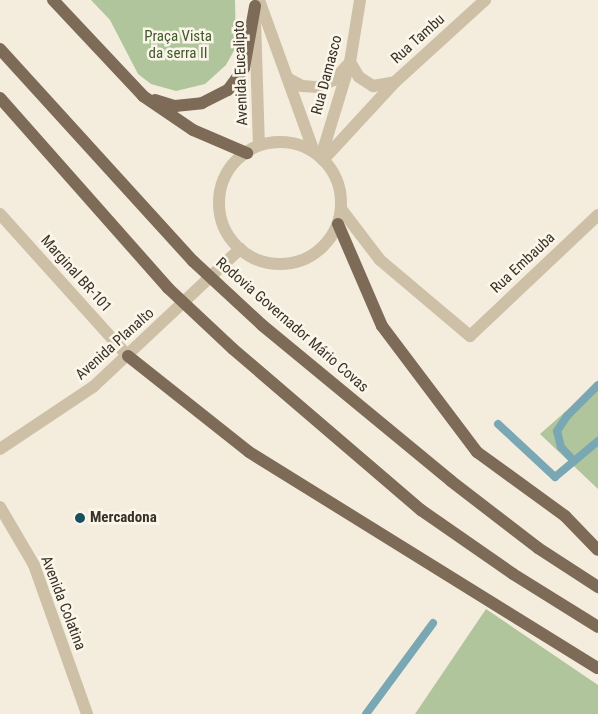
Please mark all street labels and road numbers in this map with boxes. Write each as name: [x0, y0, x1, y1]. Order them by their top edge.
street label: Rua Tambu: [387, 10, 449, 68]
street label: Avenida Eucalipto: [230, 20, 252, 126]
street label: Rua Damasco: [308, 33, 346, 117]
street label: Rua Embauba: [487, 229, 559, 297]
street label: Marginal BR-101: [37, 232, 115, 316]
street label: Rodovia Governador Mário Covas: [212, 254, 372, 396]
street label: Avenida Planalto: [72, 304, 158, 384]
street label: Avenida Colatina: [37, 553, 89, 653]

